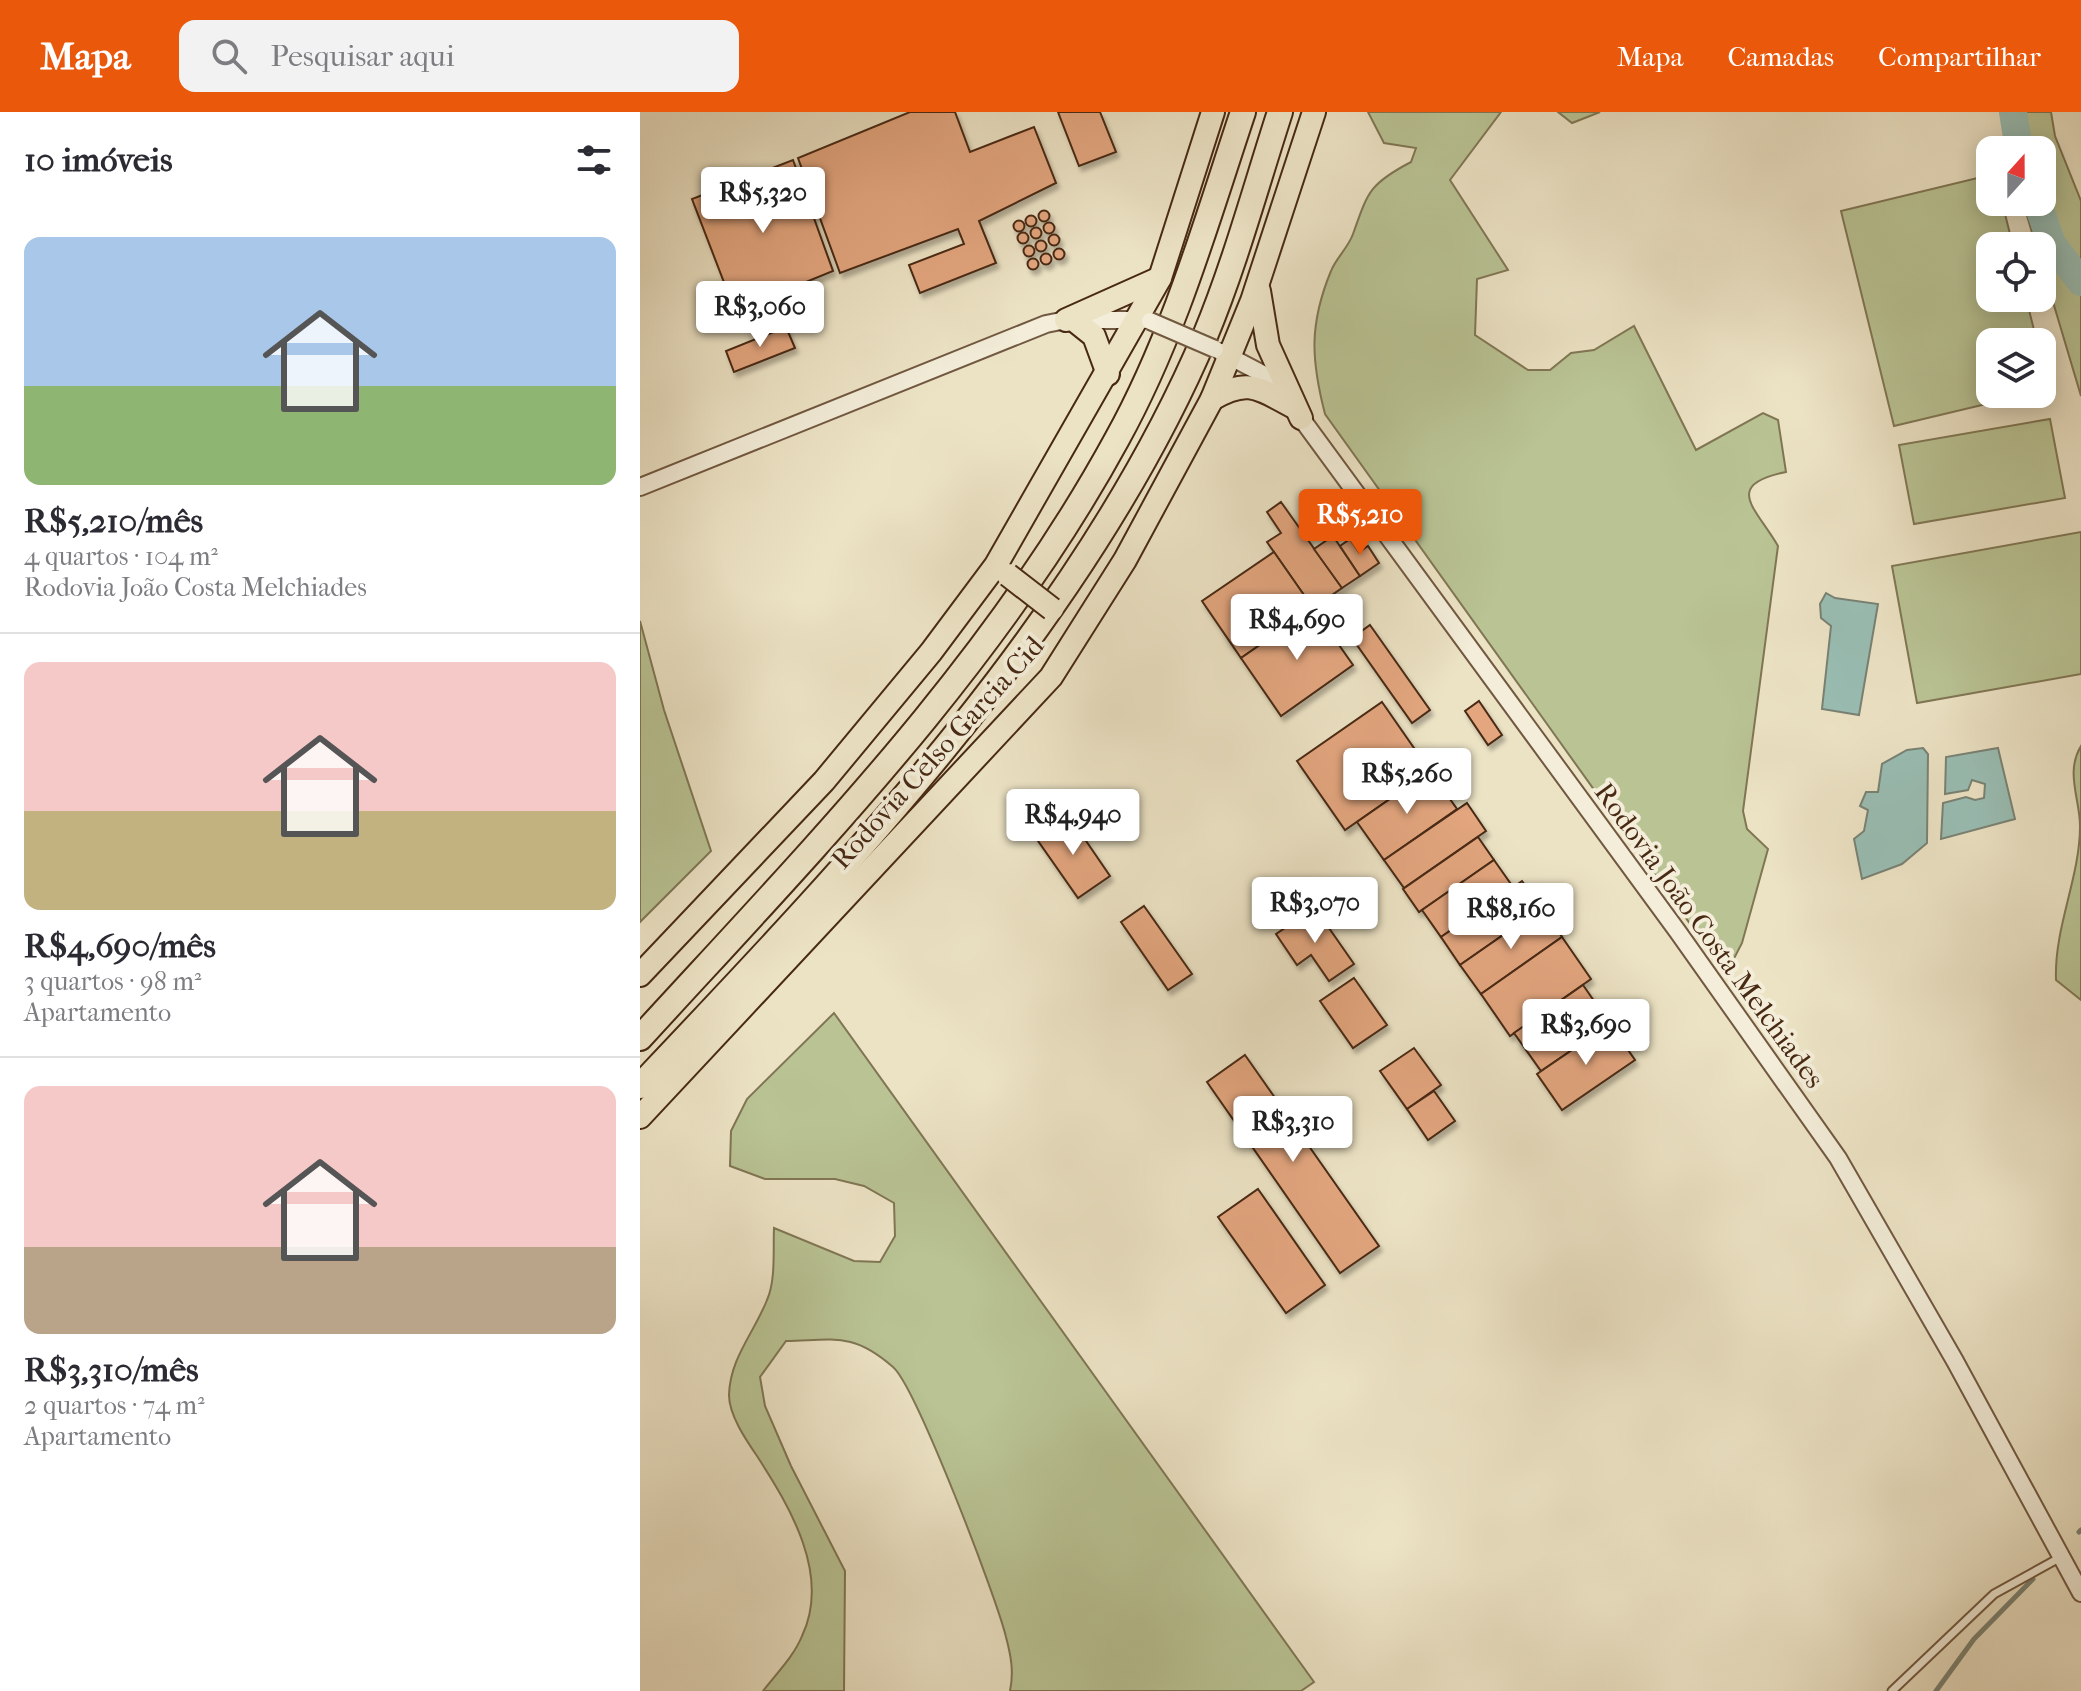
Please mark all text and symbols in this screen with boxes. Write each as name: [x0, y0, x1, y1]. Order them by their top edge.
search box: [179, 20, 739, 92]
text: Mapa: [40, 34, 131, 79]
icon: search: [207, 34, 251, 78]
text: Pesquisar aqui: [271, 39, 455, 74]
text: Mapa: [1617, 40, 1683, 73]
text: Camadas: [1727, 40, 1834, 73]
text: Compartilhar: [1878, 40, 2041, 73]
north arrow: [1976, 136, 2056, 216]
map controls: [1976, 136, 2056, 408]
icon: filters: [572, 138, 616, 182]
text: 10 imóveis: [24, 140, 173, 180]
pin: R$5,320: [689, 167, 837, 235]
text: R$5,320: [719, 177, 807, 208]
button: locate: [1976, 232, 2056, 312]
pin: R$3,060: [686, 281, 834, 349]
icon: home: [248, 289, 392, 433]
text: R$3,060: [714, 291, 806, 322]
button: layers: [1976, 328, 2056, 408]
pin: R$5,210: [1286, 489, 1434, 557]
text: R$5,210: [1317, 499, 1403, 530]
text: R$5,210/mês: [24, 501, 203, 541]
text: 4 quartos · 104 m²: [24, 541, 218, 572]
text: Rodovia João Costa Melchiades: [24, 572, 367, 603]
pin: R$4,690: [1223, 594, 1371, 662]
text: R$4,690: [1249, 604, 1345, 635]
street label: Rodovia Celso Garcia Cid: [824, 629, 1051, 875]
icon: home: [248, 714, 392, 858]
pin: R$5,260: [1333, 748, 1481, 816]
text: R$5,260: [1361, 758, 1453, 789]
street label: Rodovia João Costa Melchiades: [1588, 776, 1831, 1094]
pin: R$4,940: [999, 789, 1147, 857]
text: R$4,940: [1024, 799, 1122, 830]
pin: R$3,070: [1241, 877, 1389, 945]
pin: R$8,160: [1437, 883, 1585, 951]
text: R$3,070: [1270, 887, 1360, 918]
text: R$8,160: [1466, 893, 1556, 924]
text: R$4,690/mês: [24, 926, 216, 966]
text: 3 quartos · 98 m²: [24, 966, 201, 997]
text: Apartamento: [24, 997, 171, 1028]
pin: R$3,690: [1512, 999, 1660, 1067]
text: R$3,690: [1540, 1009, 1632, 1040]
pin: R$3,310: [1219, 1096, 1367, 1164]
text: R$3,310: [1251, 1106, 1335, 1137]
icon: home: [248, 1138, 392, 1282]
text: R$3,310/mês: [24, 1350, 199, 1390]
text: 2 quartos · 74 m²: [24, 1390, 205, 1421]
text: Apartamento: [24, 1421, 171, 1452]

